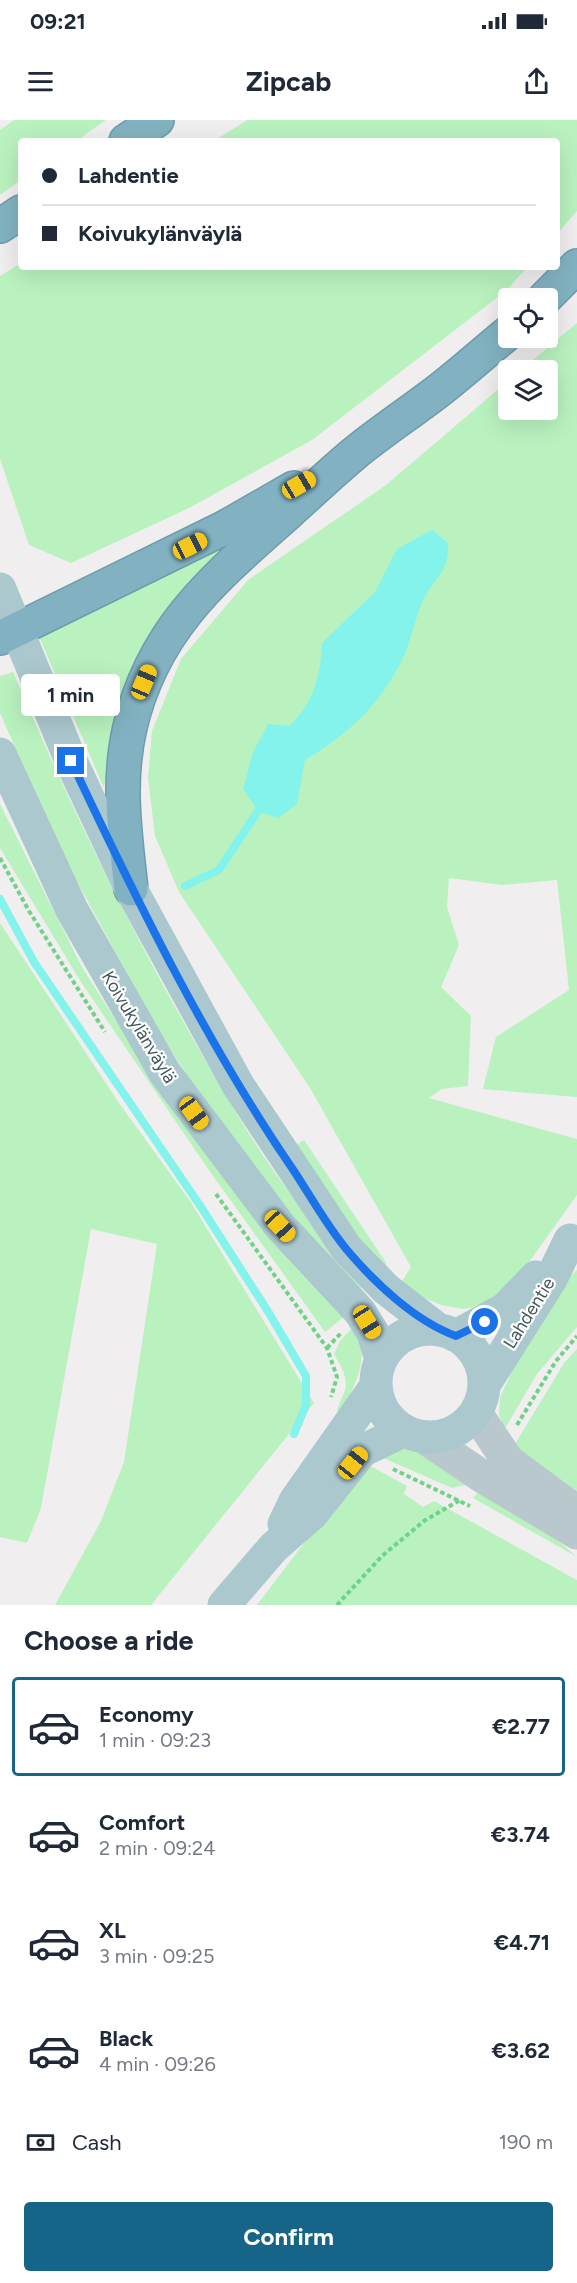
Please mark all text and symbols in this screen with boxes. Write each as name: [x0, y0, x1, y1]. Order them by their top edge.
text: 09:21: [30, 8, 86, 35]
icon: menu: [24, 65, 57, 98]
text: Zipcab: [246, 65, 331, 98]
icon: share: [520, 65, 553, 98]
text: Lahdentie: [78, 162, 179, 189]
text: Koivukylänväylä: [78, 220, 242, 247]
map controls: [498, 288, 558, 420]
button: locate: [498, 288, 558, 348]
button: layers: [498, 360, 558, 420]
car: [279, 468, 319, 502]
car: [170, 530, 210, 562]
car: [129, 662, 159, 702]
callout: 1 min: [22, 674, 121, 716]
text: 1 min: [47, 683, 94, 707]
route end: [57, 747, 84, 774]
street label: Koivukylänväylä: [97, 967, 181, 1087]
car: [176, 1093, 212, 1133]
car: [261, 1207, 299, 1245]
street label: Lahdentie: [499, 1273, 560, 1353]
car: [350, 1302, 384, 1342]
route start: [471, 1308, 498, 1335]
car: [335, 1443, 371, 1483]
text: Choose a ride: [24, 1624, 193, 1657]
icon: car: [27, 1700, 81, 1754]
text: Economy: [99, 1701, 194, 1728]
text: €2.77: [492, 1713, 550, 1740]
text: 1 min · 09:23: [99, 1728, 211, 1752]
icon: car: [27, 1808, 81, 1862]
text: Comfort: [99, 1809, 185, 1836]
text: €3.74: [491, 1821, 550, 1848]
text: 2 min · 09:24: [99, 1836, 216, 1860]
icon: car: [27, 1916, 81, 1970]
text: XL: [99, 1917, 126, 1944]
text: €4.71: [494, 1929, 550, 1956]
text: 3 min · 09:25: [99, 1944, 214, 1968]
icon: car: [27, 2024, 81, 2078]
text: Black: [99, 2025, 153, 2052]
text: €3.62: [492, 2037, 550, 2064]
text: 4 min · 09:26: [99, 2052, 216, 2076]
icon: cash: [24, 2126, 57, 2159]
text: Cash: [72, 2129, 122, 2156]
text: 190 m: [499, 2130, 553, 2154]
button: Confirm: [24, 2202, 553, 2271]

